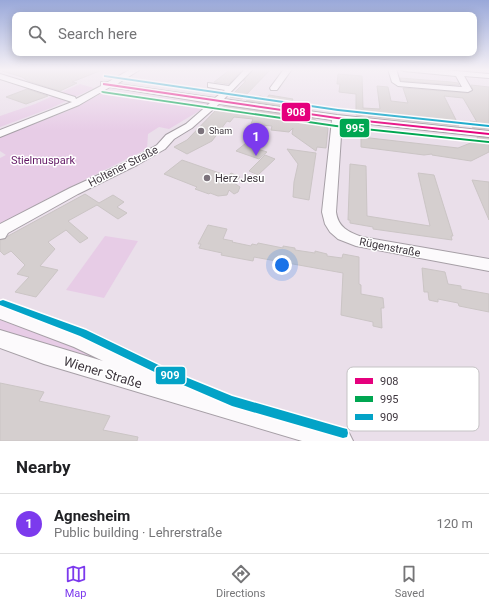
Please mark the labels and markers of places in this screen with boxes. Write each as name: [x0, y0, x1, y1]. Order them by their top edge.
pin: 1: [243, 123, 269, 156]
marker: Sham: [196, 126, 206, 136]
place label: Sham: [209, 126, 232, 136]
place label: Herz Jesu: [215, 172, 264, 185]
marker: Herz Jesu: [202, 173, 212, 183]

